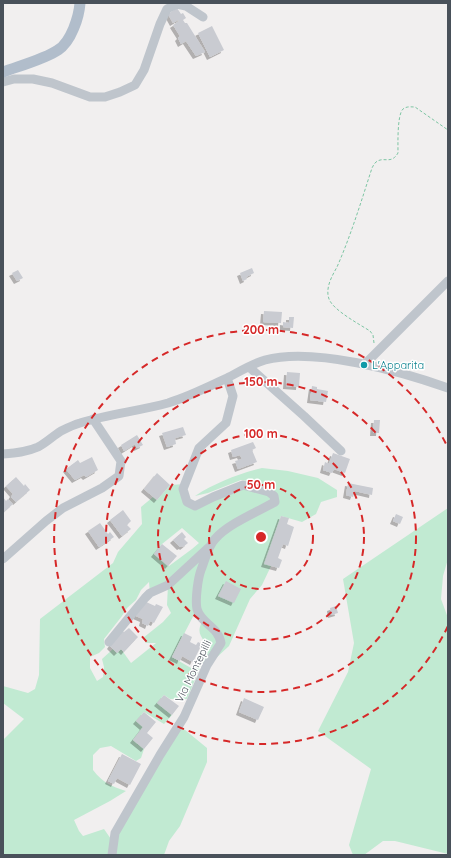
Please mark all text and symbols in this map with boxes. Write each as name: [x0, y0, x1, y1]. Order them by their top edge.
text: 200 m: [243, 322, 279, 337]
place label: L'Apparita: [372, 358, 424, 372]
marker: L'Apparita: [359, 360, 369, 370]
text: 150 m: [244, 374, 278, 389]
text: 100 m: [244, 426, 278, 441]
text: 50 m: [247, 477, 275, 492]
centre of rings: [254, 530, 268, 544]
street label: Via Montepilli: [172, 637, 214, 705]

